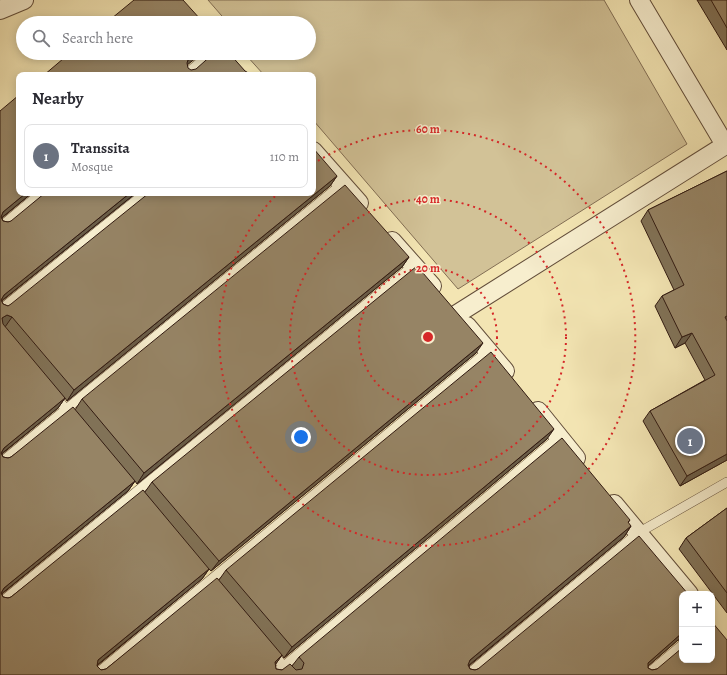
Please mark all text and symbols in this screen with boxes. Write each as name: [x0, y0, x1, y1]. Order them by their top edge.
search box: [16, 16, 316, 60]
icon: search: [30, 27, 52, 49]
text: Search here: [62, 28, 133, 48]
text: Nearby: [32, 87, 83, 110]
text: 60 m: [416, 121, 440, 137]
text: Transsita: [71, 138, 130, 158]
text: 1: [44, 148, 48, 165]
text: 110 m: [270, 148, 299, 165]
text: Mosque: [71, 158, 113, 175]
text: 40 m: [416, 191, 440, 207]
text: 20 m: [416, 260, 440, 276]
centre of rings: [421, 330, 435, 344]
pin: 1: [677, 426, 703, 456]
your location: [291, 427, 311, 447]
map controls: [679, 591, 715, 663]
button: +: [679, 591, 715, 627]
button: −: [679, 627, 715, 663]

